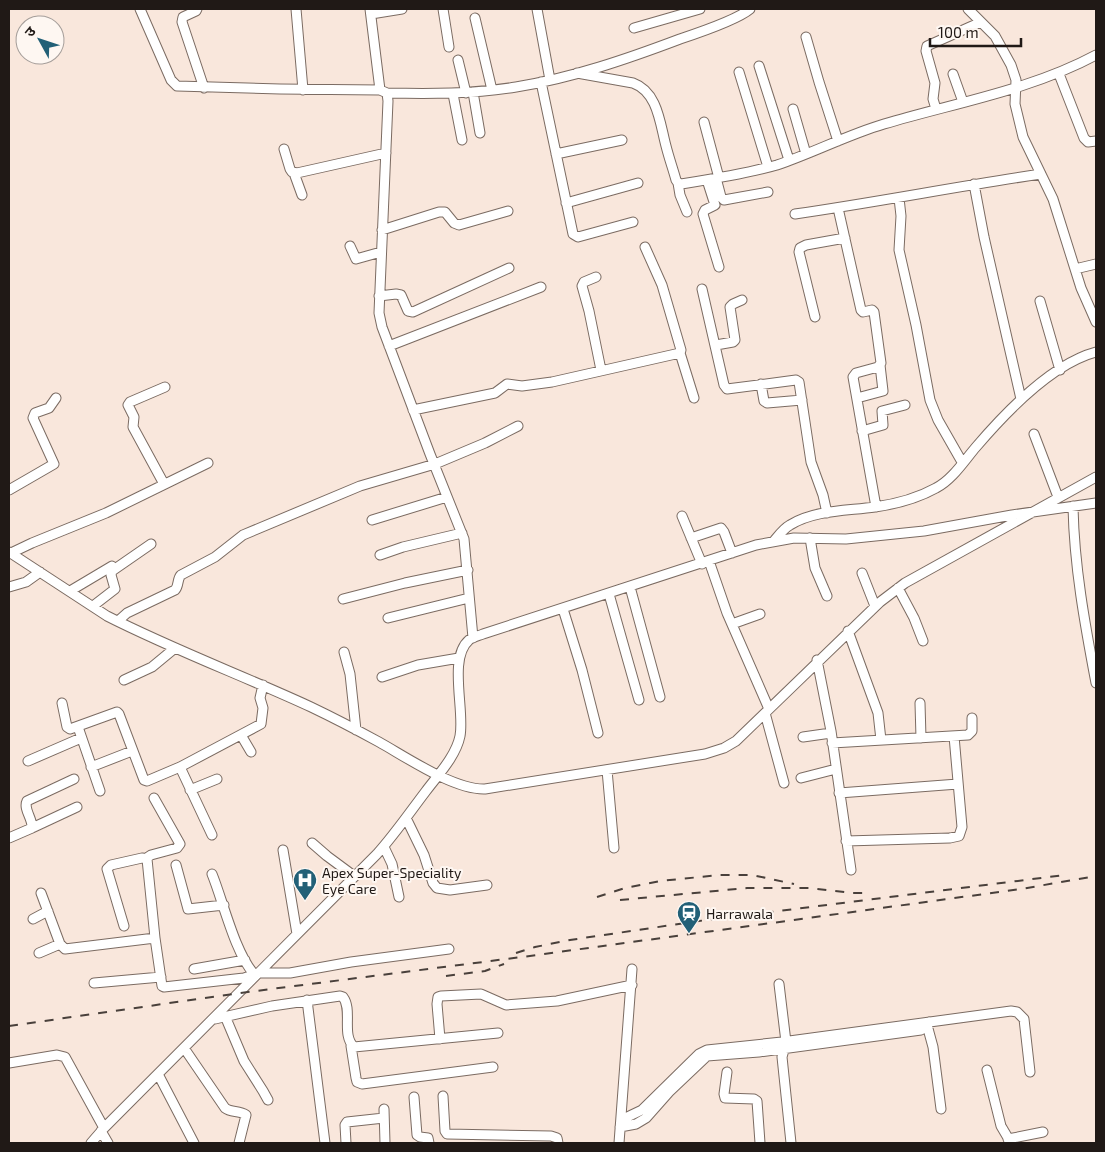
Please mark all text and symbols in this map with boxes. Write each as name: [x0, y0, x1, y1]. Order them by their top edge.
north arrow: [15, 15, 65, 65]
scale bar: [930, 15, 1021, 47]
text: उ: [21, 22, 39, 40]
text: 100 m: [938, 23, 979, 41]
place label: Apex Super-Speciality Eye Care: [322, 864, 462, 897]
hospital icon: Apex Super-Speciality Eye Care: [292, 867, 318, 901]
station icon: Harrawala: [676, 900, 702, 934]
place label: Harrawala: [706, 905, 773, 922]

